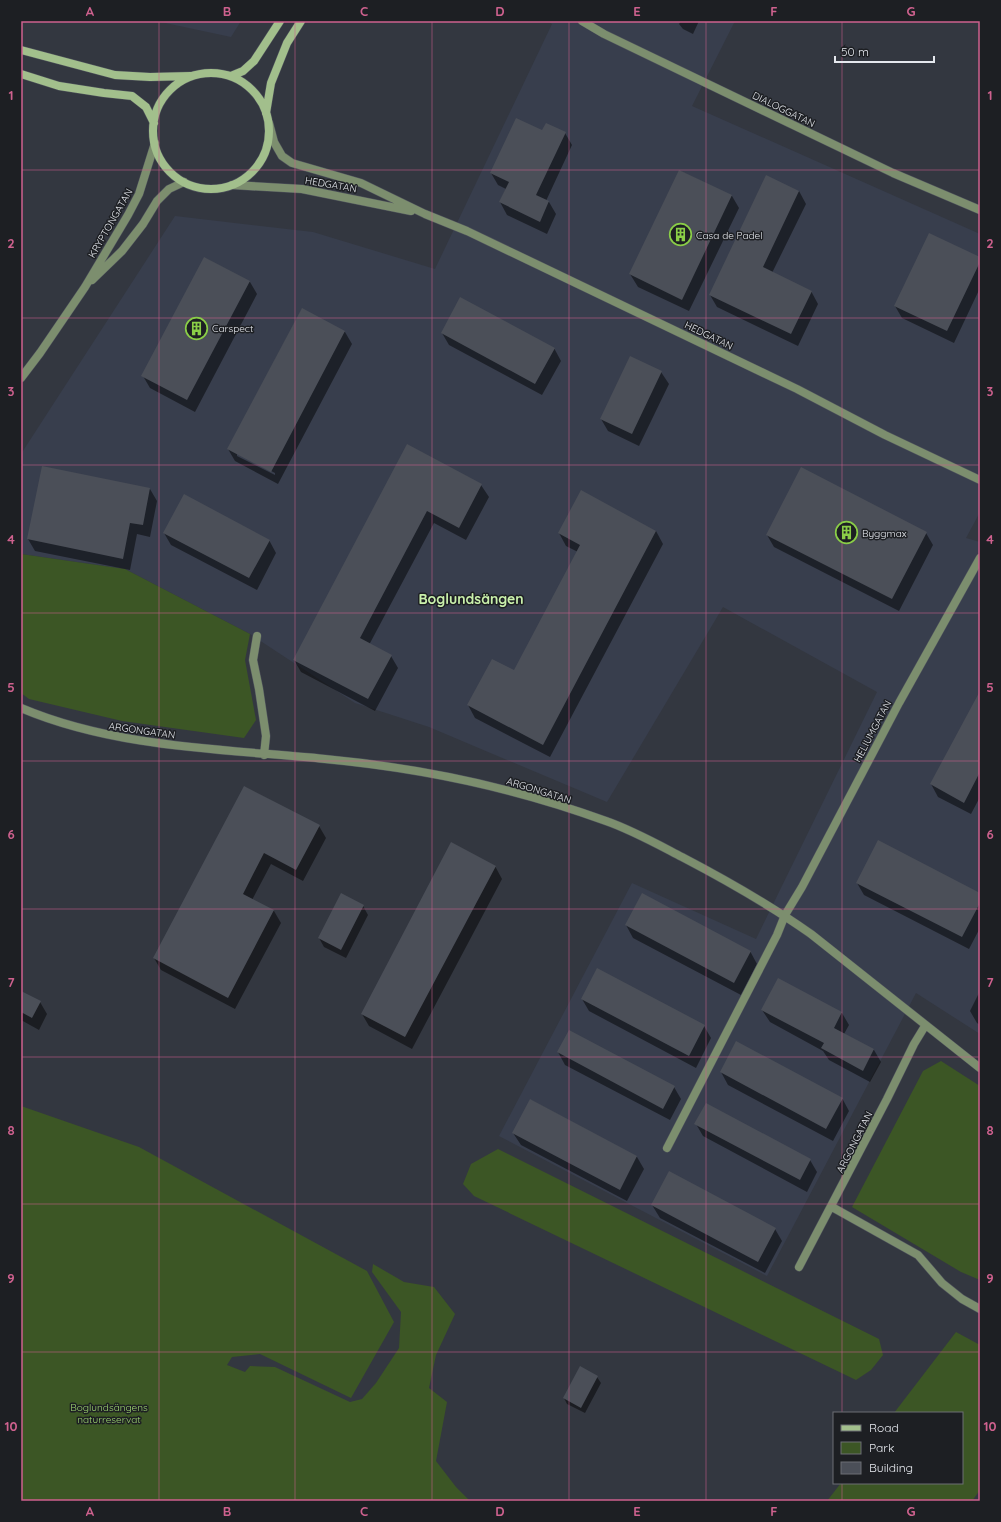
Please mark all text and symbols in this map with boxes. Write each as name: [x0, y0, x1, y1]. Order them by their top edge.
text: A: [86, 3, 95, 19]
text: B: [223, 3, 231, 19]
text: C: [360, 3, 368, 19]
text: D: [495, 3, 505, 19]
text: E: [633, 3, 641, 19]
text: F: [770, 3, 778, 19]
text: G: [906, 3, 916, 19]
scale bar: [835, 38, 934, 64]
text: 50 m: [841, 44, 869, 59]
text: 1: [8, 87, 14, 103]
text: 1: [987, 87, 993, 103]
street label: DIALOGGATAN: [750, 89, 817, 130]
street label: HEDGATAN: [304, 174, 358, 195]
street label: KRYPTONGATAN: [85, 186, 136, 260]
building icon: Casa de Padel: [668, 222, 694, 248]
place label: Casa de Padel: [696, 229, 763, 242]
text: 2: [7, 235, 15, 251]
text: 2: [986, 235, 994, 251]
building icon: Carspect: [183, 315, 209, 341]
street label: HEDGATAN: [682, 318, 735, 353]
place label: Carspect: [212, 322, 254, 335]
text: 3: [8, 383, 15, 399]
text: 3: [987, 383, 994, 399]
building icon: Byggmax: [833, 520, 859, 546]
place label: Byggmax: [862, 527, 907, 540]
text: 4: [7, 531, 15, 547]
text: 4: [986, 531, 994, 547]
district label: Boglundsängen: [418, 590, 524, 608]
text: 5: [7, 679, 15, 695]
text: 5: [986, 679, 994, 695]
street label: HELIUMGATAN: [851, 698, 894, 764]
street label: ARGONGATAN: [108, 719, 176, 742]
street label: ARGONGATAN: [505, 774, 573, 807]
text: 6: [7, 826, 15, 842]
text: 6: [986, 826, 994, 842]
text: 7: [7, 974, 15, 990]
text: 7: [986, 974, 994, 990]
street label: ARGONGATAN: [833, 1109, 875, 1175]
text: 8: [7, 1122, 15, 1138]
text: 8: [986, 1122, 994, 1138]
text: 9: [7, 1270, 15, 1286]
text: 9: [986, 1270, 994, 1286]
park label: Boglundsängens naturreservat: [70, 1401, 148, 1426]
legend: [833, 1412, 963, 1484]
text: 10: [4, 1418, 18, 1434]
text: 10: [983, 1418, 997, 1434]
text: Road: [869, 1420, 899, 1435]
text: Park: [869, 1440, 894, 1455]
text: Building: [869, 1460, 913, 1475]
text: A: [86, 1503, 95, 1519]
text: B: [223, 1503, 231, 1519]
text: C: [360, 1503, 368, 1519]
text: D: [495, 1503, 505, 1519]
text: E: [633, 1503, 641, 1519]
text: F: [770, 1503, 778, 1519]
text: G: [906, 1503, 916, 1519]

